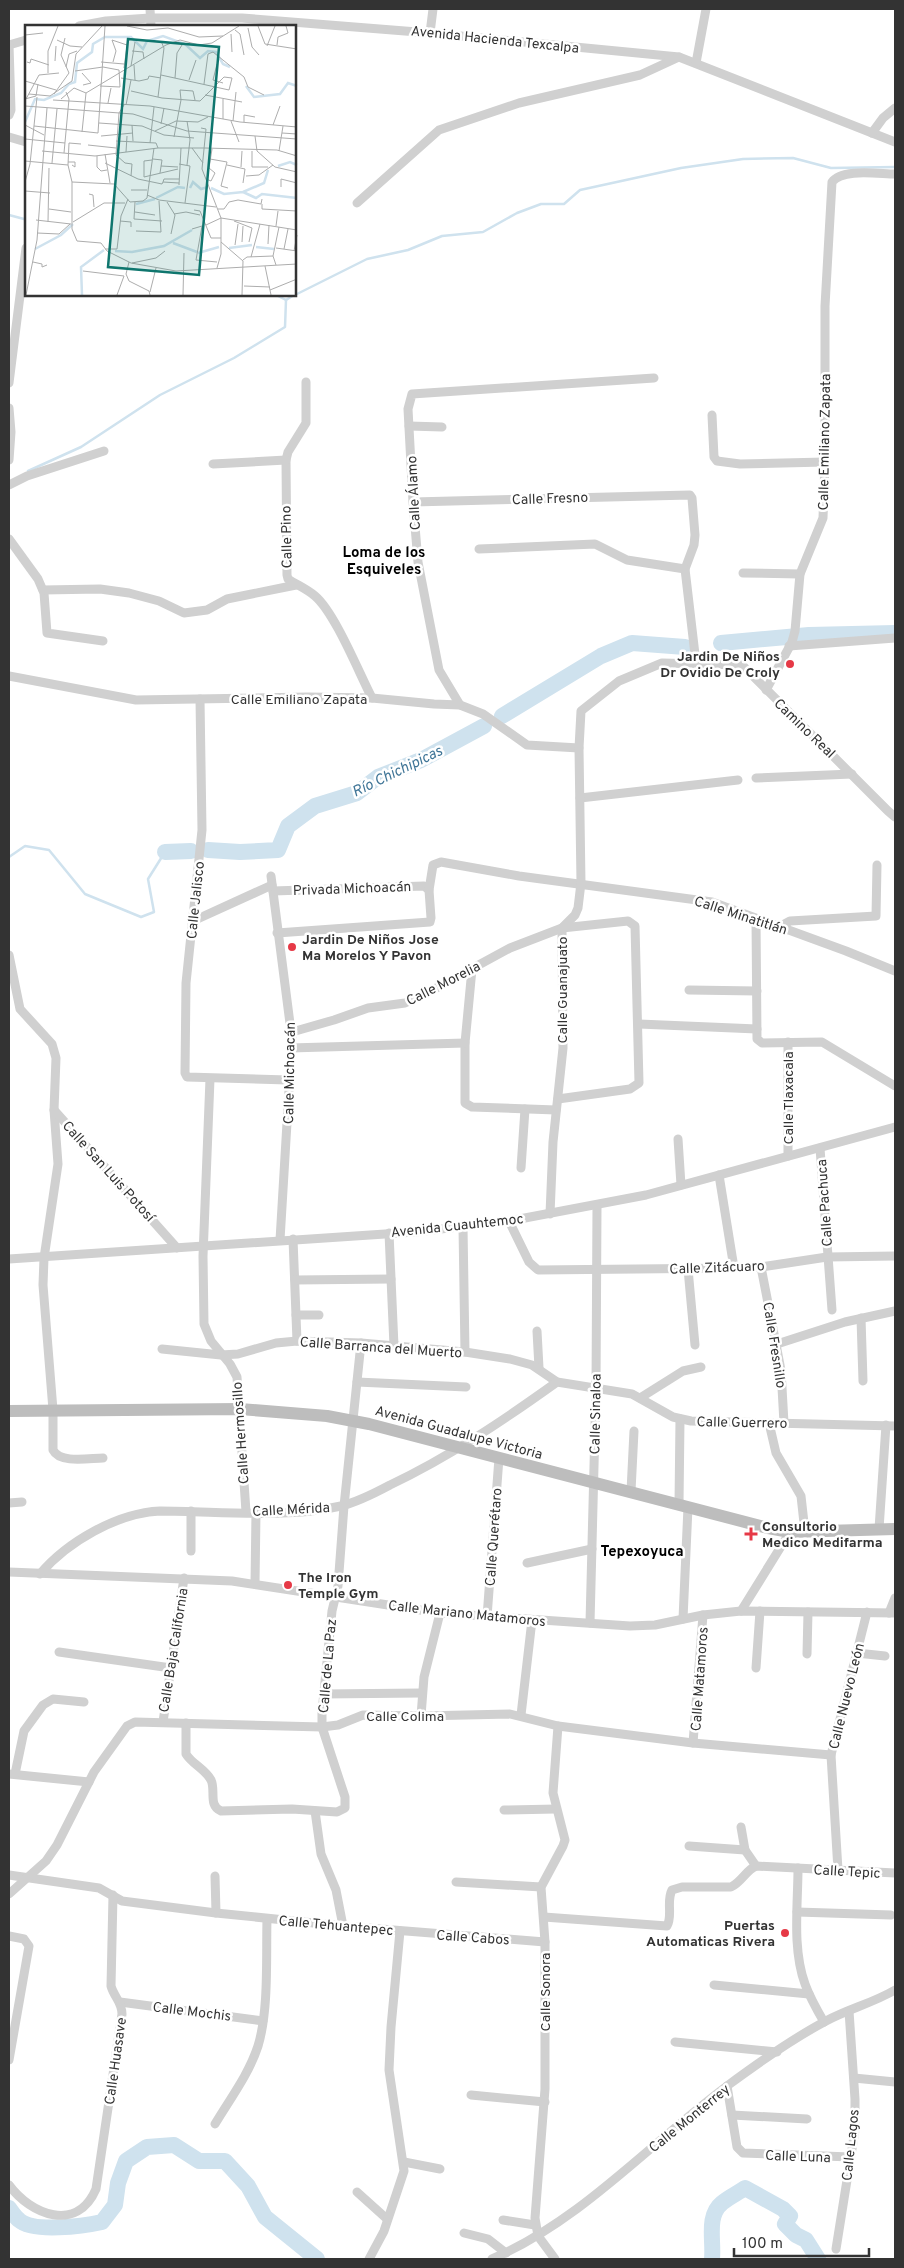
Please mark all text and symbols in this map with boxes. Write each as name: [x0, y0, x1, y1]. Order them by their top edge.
street label: Avenida Hacienda Texcalpa: [410, 23, 580, 58]
inset map: [25, 25, 296, 296]
street label: Calle Emiliano Zapata: [816, 374, 835, 511]
street label: Calle Álamo: [403, 455, 425, 531]
street label: Calle Fresno: [512, 490, 589, 509]
street label: Calle Pino: [278, 505, 297, 569]
district label: Loma de los Esquiveles: [343, 544, 425, 580]
place label: Jardin De Niños Dr Ovidio De Croly: [660, 649, 780, 682]
marker: Jardin De Niños Dr Ovidio De Croly: [784, 658, 796, 670]
street label: Calle Emiliano Zapata: [231, 692, 367, 709]
street label: Camino Real: [770, 696, 838, 763]
water label: Río Chichipicas: [349, 742, 446, 802]
street label: Calle Jalisco: [184, 860, 209, 940]
street label: Privada Michoacán: [293, 879, 412, 900]
street label: Calle Minatitlán: [692, 893, 789, 939]
place label: Jardin De Niños Jose Ma Morelos Y Pavon: [302, 932, 439, 965]
street label: Calle Guanajuato: [555, 936, 572, 1044]
marker: Jardin De Niños Jose Ma Morelos Y Pavon: [286, 941, 298, 953]
street label: Calle Morelia: [404, 958, 484, 1010]
street label: Calle Michoacán: [281, 1022, 300, 1124]
street label: Calle Tlaxacala: [781, 1051, 798, 1145]
street label: Calle San Luis Potosí: [58, 1118, 159, 1227]
street label: Calle Pachuca: [814, 1159, 837, 1247]
street label: Avenida Cuauhtemoc: [390, 1211, 524, 1242]
street label: Calle Zitácuaro: [669, 1258, 765, 1279]
street label: Calle Fresnillo: [758, 1301, 789, 1390]
street label: Calle Barranca del Muerto: [299, 1334, 463, 1363]
street label: Calle Sinaloa: [587, 1373, 606, 1455]
street label: Calle Hermosillo: [229, 1381, 254, 1485]
street label: Avenida Guadalupe Victoria: [373, 1403, 544, 1464]
street label: Calle Guerrero: [696, 1414, 788, 1433]
street label: Calle Querétaro: [483, 1487, 506, 1587]
street label: Calle Mérida: [252, 1500, 330, 1521]
place label: Consultorio Medico Medifarma: [762, 1519, 882, 1552]
marker: Consultorio Medico Medifarma: [744, 1527, 758, 1541]
district label: Tepexoyuca: [600, 1543, 684, 1562]
place label: The Iron Temple Gym: [298, 1570, 378, 1603]
marker: The Iron Temple Gym: [282, 1579, 294, 1591]
street label: Calle Baja California: [156, 1587, 193, 1714]
street label: Calle Mariano Matamoros: [387, 1598, 547, 1631]
street label: Calle de La Paz: [316, 1618, 341, 1714]
street label: Calle Matamoros: [688, 1626, 713, 1732]
street label: Calle Nuevo León: [826, 1641, 869, 1751]
street label: Calle Colima: [366, 1709, 444, 1726]
street label: Calle Tepic: [813, 1862, 881, 1883]
street label: Calle Tehuantepec: [278, 1913, 394, 1940]
place label: Puertas Automaticas Rivera: [646, 1918, 775, 1951]
street label: Calle Cabos: [436, 1927, 510, 1950]
marker: Puertas Automaticas Rivera: [779, 1927, 791, 1939]
street label: Calle Sonora: [538, 1953, 555, 2031]
street label: Calle Mochis: [152, 1999, 232, 2026]
street label: Calle Huasave: [102, 2016, 131, 2106]
street label: Calle Monterrey: [646, 2081, 734, 2157]
street label: Calle Lagos: [839, 2108, 864, 2182]
street label: Calle Luna: [765, 2148, 831, 2167]
scale bar: [734, 2226, 869, 2258]
text: 100 m: [742, 2235, 783, 2254]

